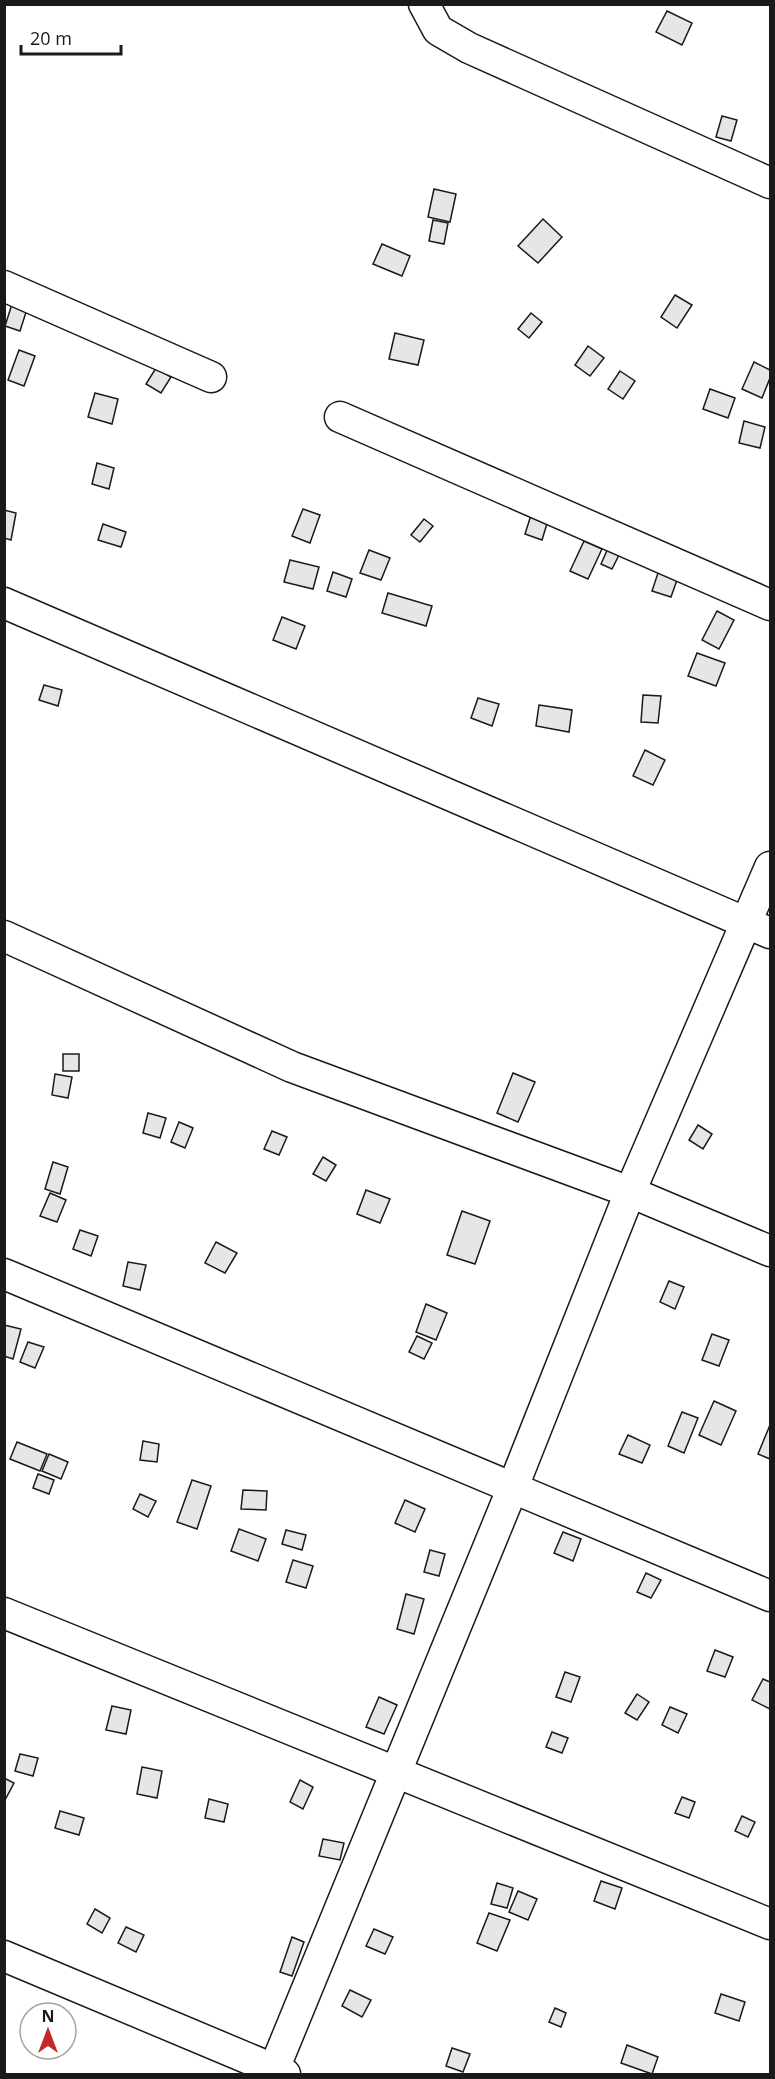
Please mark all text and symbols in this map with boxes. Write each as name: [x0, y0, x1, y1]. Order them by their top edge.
scale bar: [21, 18, 122, 56]
text: 20 m: [30, 26, 72, 50]
north arrow: [18, 2001, 78, 2061]
text: N: [41, 2005, 55, 2027]

